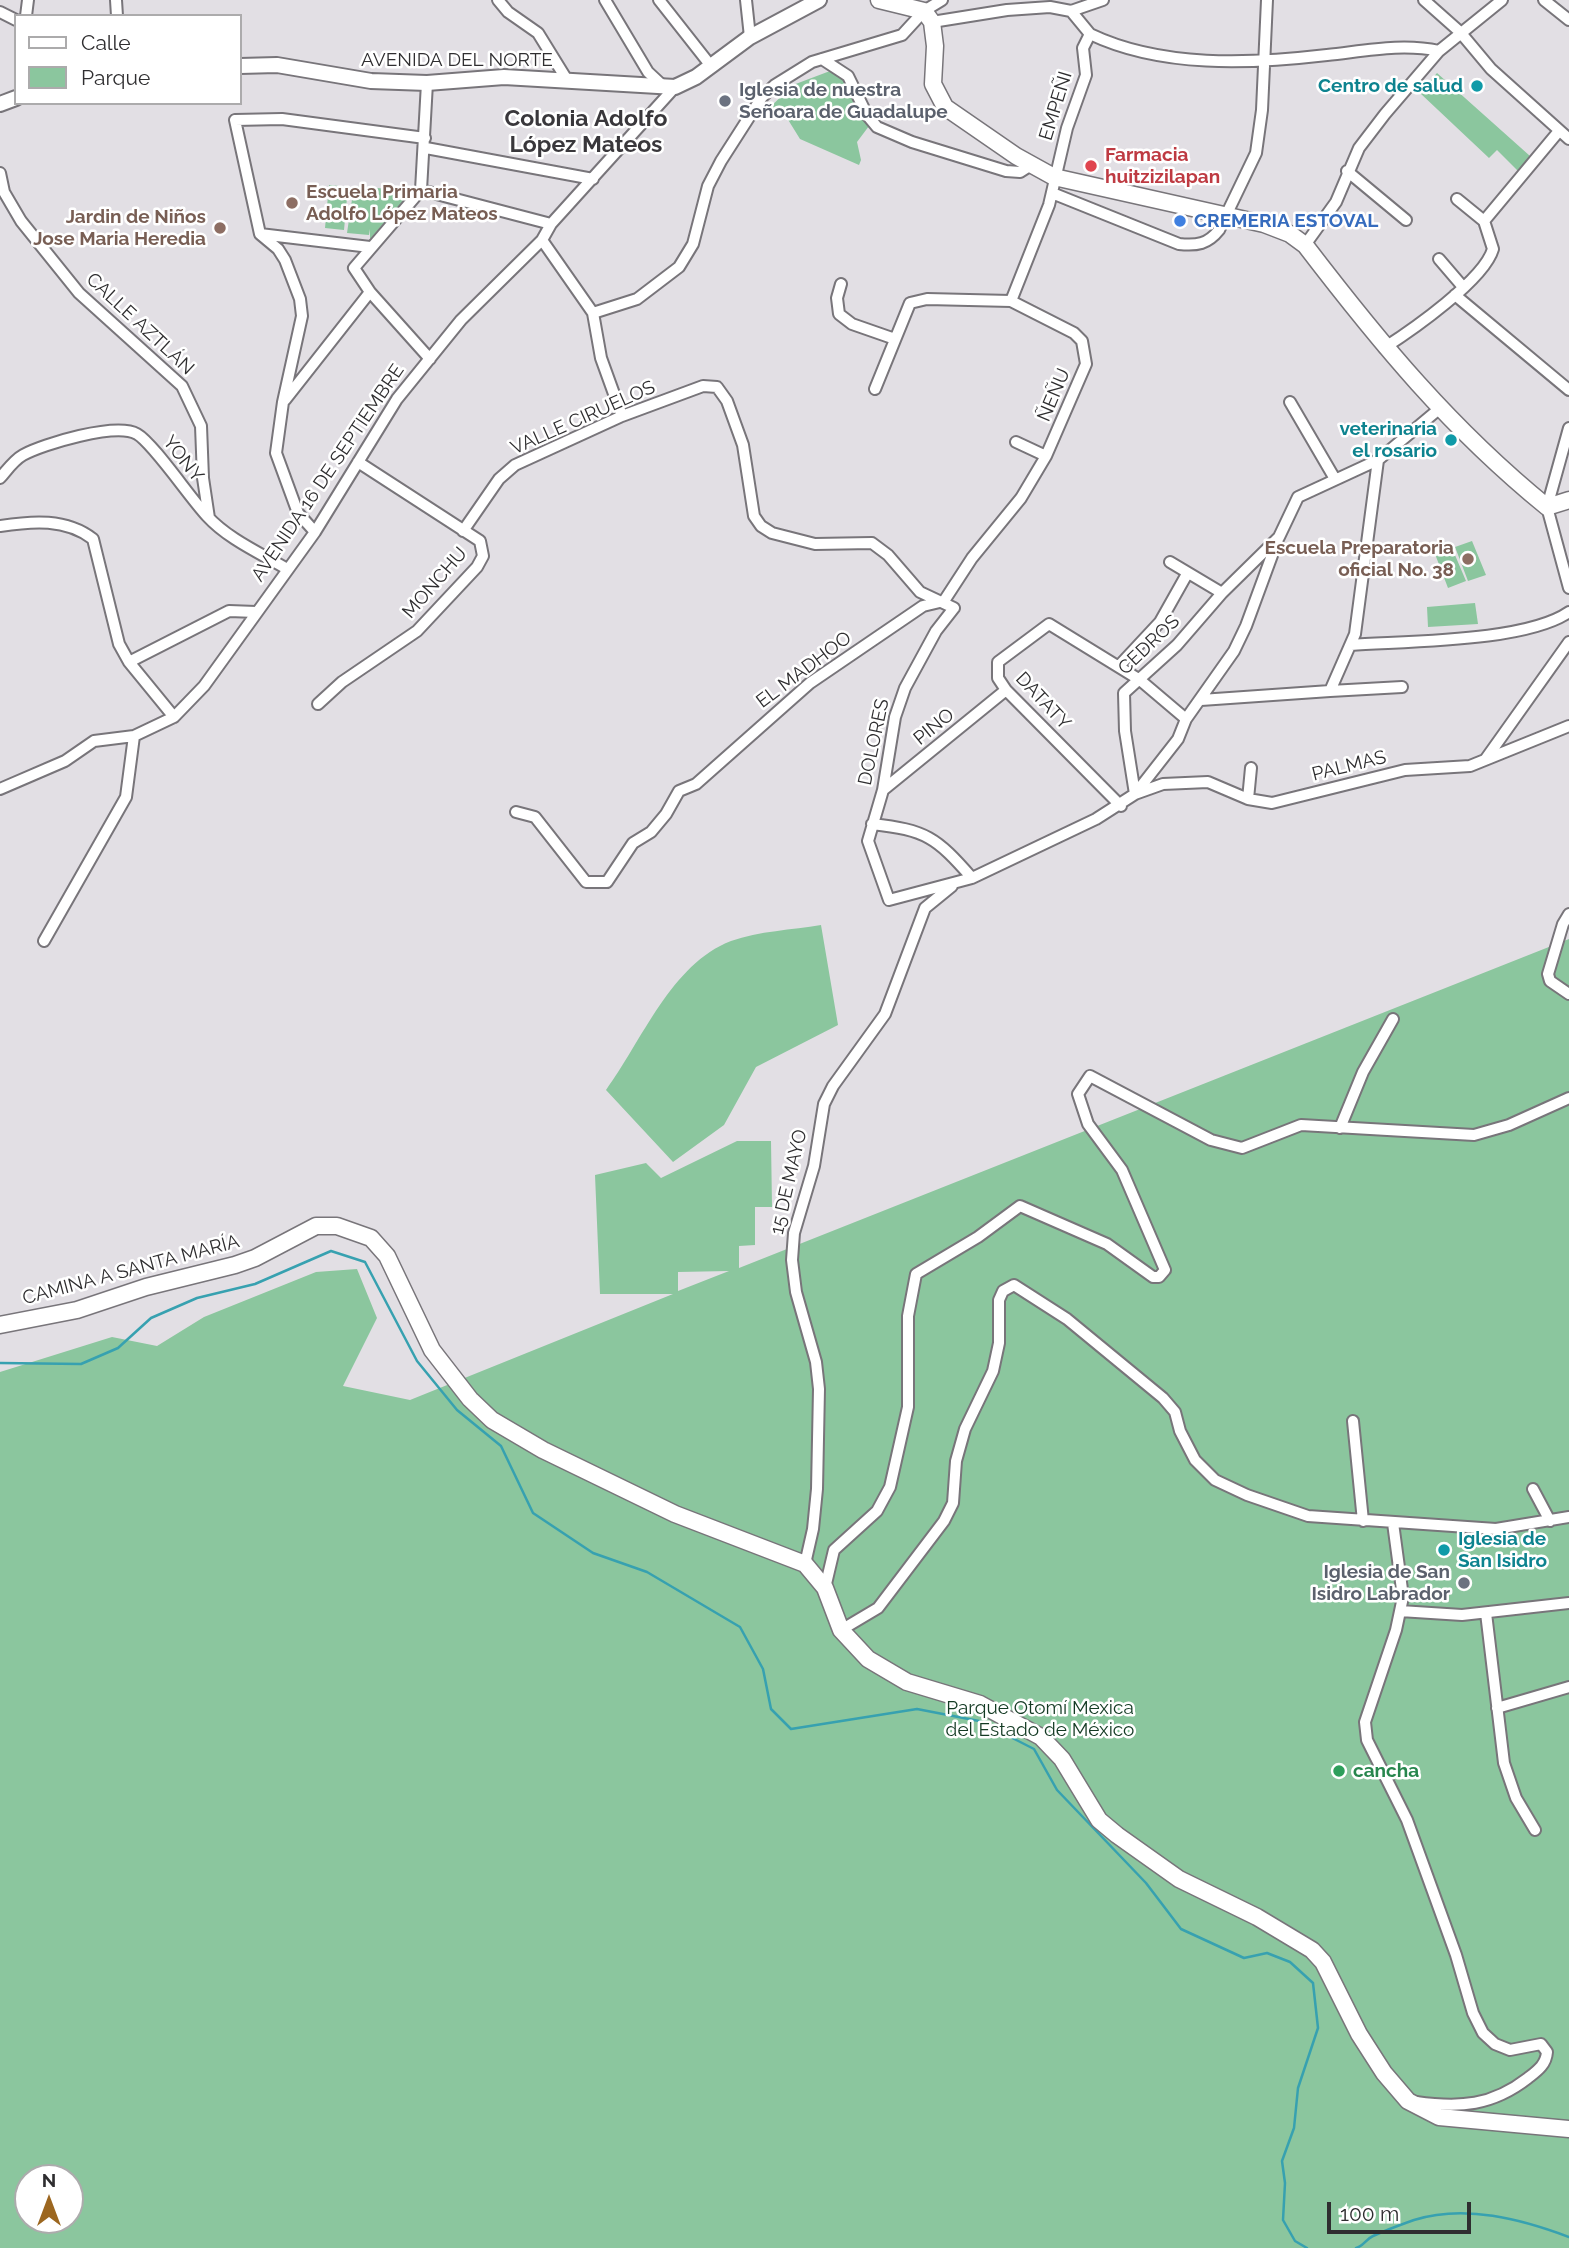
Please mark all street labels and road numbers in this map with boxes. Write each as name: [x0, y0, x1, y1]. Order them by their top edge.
street label: AVENIDA DEL NORTE: [361, 49, 553, 71]
street label: EMPEÑI: [1035, 69, 1077, 143]
street label: CALLE AZTLÁN: [81, 268, 199, 380]
street label: AVENIDA 16 DE SEPTIEMBRE: [247, 360, 409, 586]
street label: ÑEÑU: [1033, 365, 1075, 425]
street label: VALLE CIRUELOS: [507, 376, 659, 460]
street label: YONY: [158, 431, 208, 487]
street label: MONCHU: [398, 543, 472, 623]
street label: CEDROS: [1114, 610, 1184, 680]
street label: EL MADHOO: [752, 627, 856, 713]
street label: DATATY: [1011, 667, 1075, 735]
street label: DOLORES: [854, 697, 894, 787]
street label: PINO: [909, 704, 959, 750]
street label: PALMAS: [1310, 746, 1388, 786]
street label: 15 DE MAYO: [766, 1127, 812, 1237]
street label: CAMINA A SANTA MARÍA: [20, 1230, 242, 1310]

